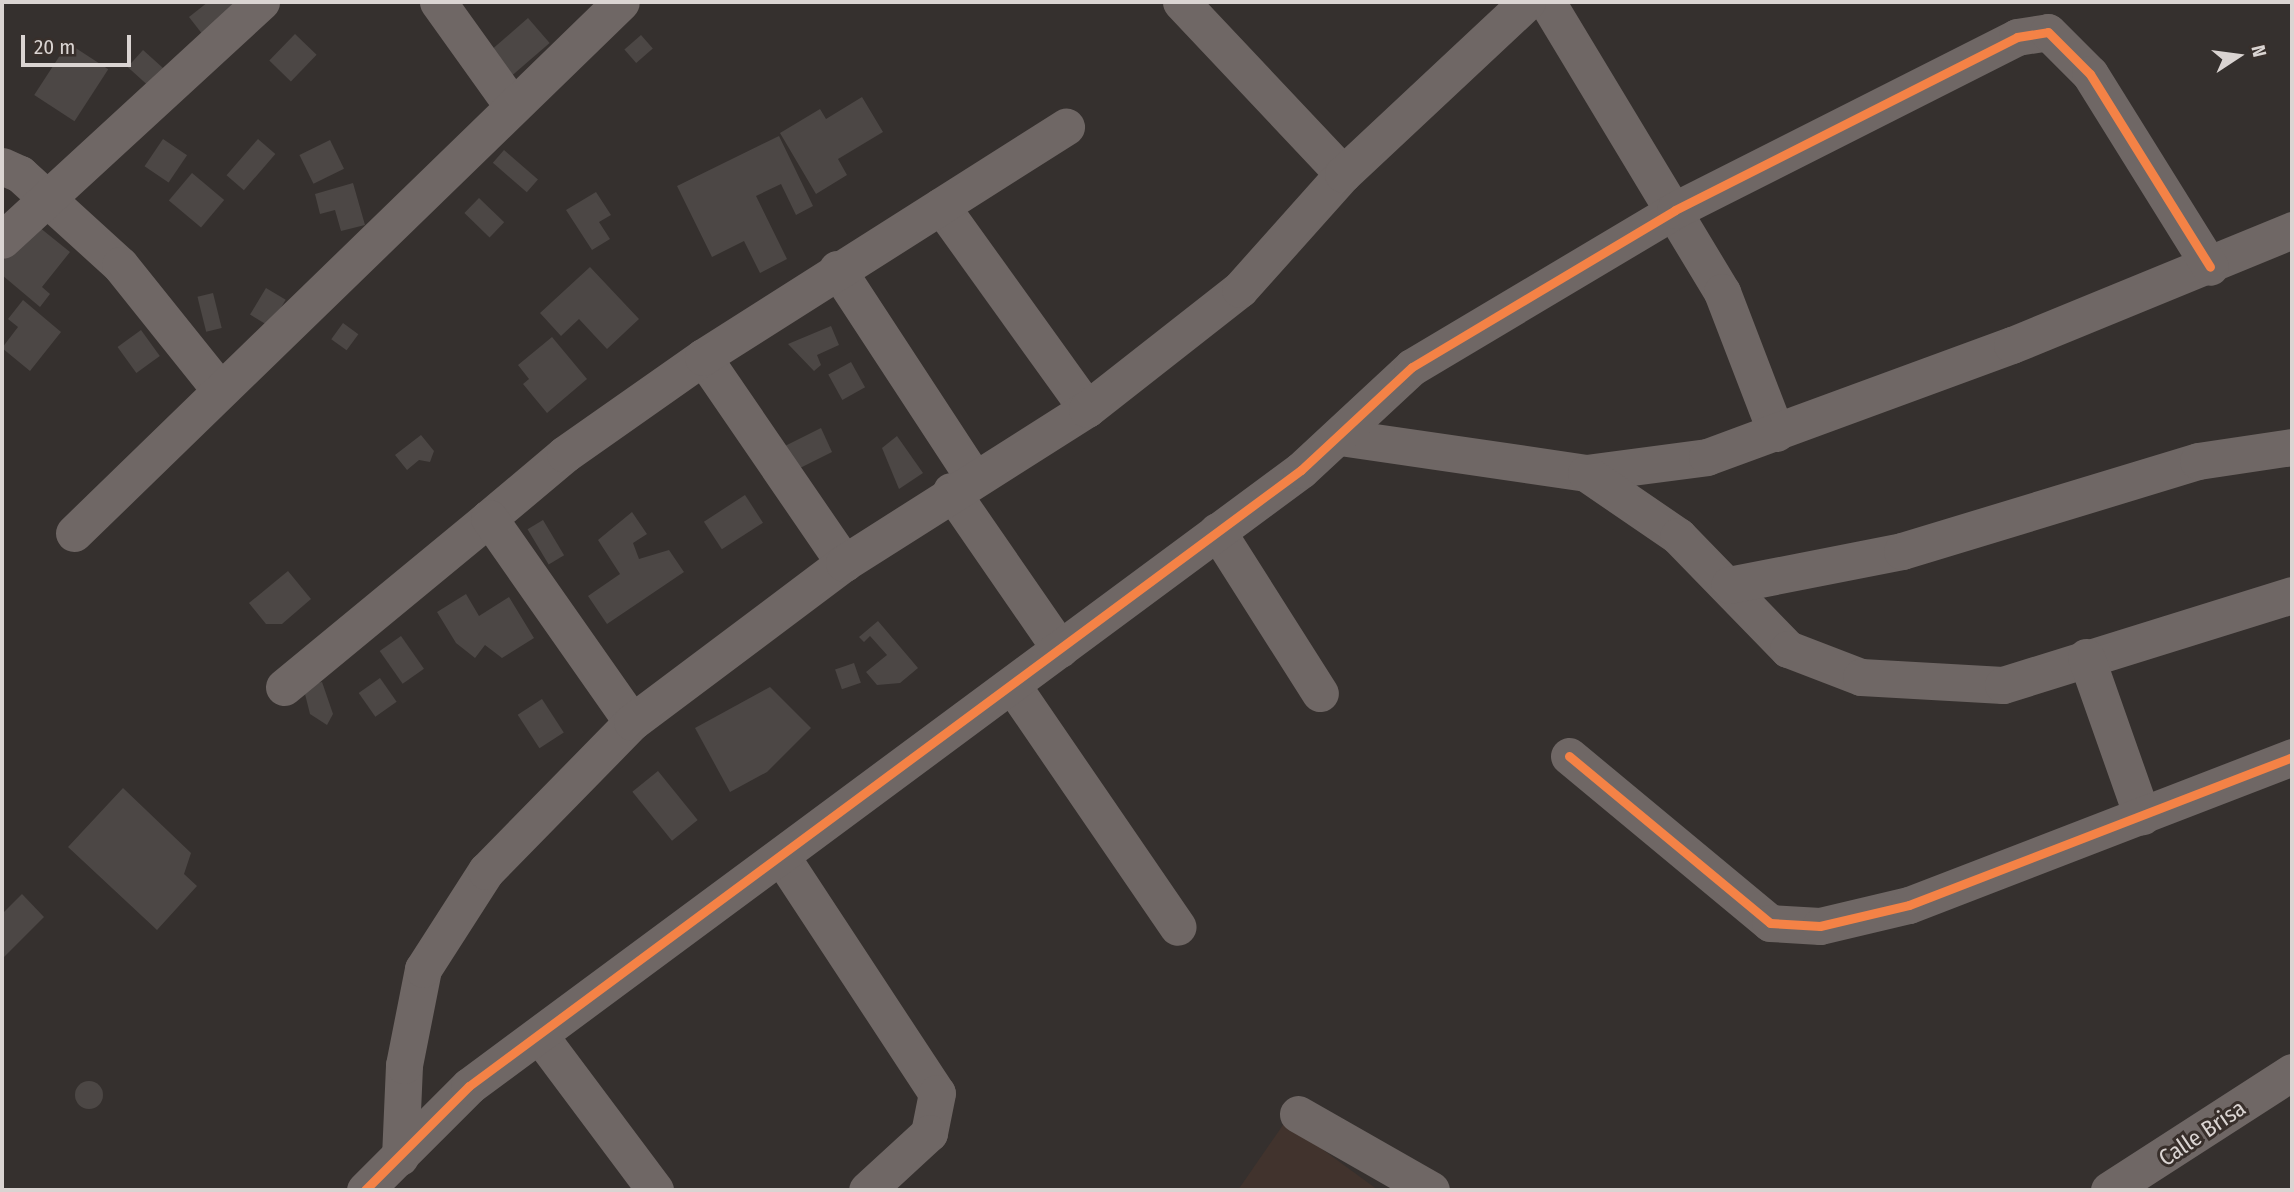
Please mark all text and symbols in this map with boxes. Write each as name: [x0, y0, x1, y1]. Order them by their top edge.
scale bar: [24, 21, 135, 65]
north arrow: [2203, 21, 2273, 91]
text: 20 m: [34, 34, 75, 60]
text: N: [2246, 43, 2271, 59]
street label: Calle Brisa: [2153, 1094, 2251, 1172]

